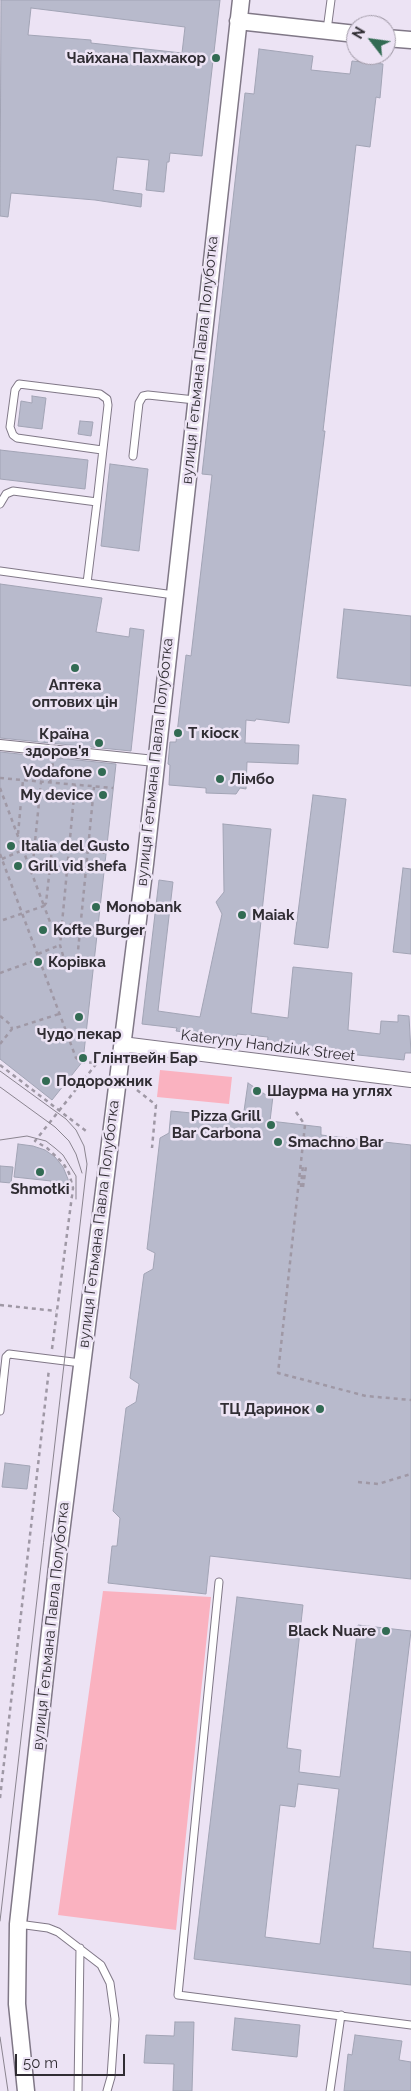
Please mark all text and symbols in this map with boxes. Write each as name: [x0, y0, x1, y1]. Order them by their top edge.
north arrow: [346, 15, 396, 65]
text: N: [349, 24, 368, 42]
place label: Чайхана Пахмакор: [67, 49, 206, 67]
marker: Чайхана Пахмакор: [210, 52, 222, 64]
street label: вулиця Гетьмана Павла Полуботка: [178, 235, 222, 485]
street label: вулиця Гетьмана Павла Полуботка: [133, 637, 177, 887]
marker: Аптека оптових цін: [69, 662, 81, 674]
place label: Аптека оптових цін: [32, 676, 118, 711]
place label: Т кіоск: [188, 724, 239, 742]
place label: Країна здоров'я: [25, 725, 89, 760]
marker: Т кіоск: [172, 727, 184, 739]
marker: Країна здоров'я: [93, 737, 105, 749]
place label: Vodafone: [23, 763, 92, 781]
marker: Vodafone: [96, 766, 108, 778]
place label: Лімбо: [230, 770, 274, 788]
marker: Лімбо: [214, 773, 226, 785]
place label: My device: [20, 786, 93, 804]
marker: My device: [97, 789, 109, 801]
place label: Italia del Gusto: [21, 837, 130, 855]
marker: Italia del Gusto: [5, 840, 17, 852]
place label: Grill vid shefa: [28, 857, 126, 875]
marker: Grill vid shefa: [12, 860, 24, 872]
place label: Monobank: [106, 898, 182, 916]
marker: Monobank: [90, 901, 102, 913]
place label: Maiak: [252, 906, 294, 924]
marker: Maiak: [236, 909, 248, 921]
place label: Kofte Burger: [53, 921, 145, 939]
marker: Kofte Burger: [37, 924, 49, 936]
place label: Корівка: [48, 953, 106, 971]
marker: Корівка: [32, 956, 44, 968]
marker: Чудо пекар: [73, 1011, 85, 1023]
place label: Чудо пекар: [36, 1025, 122, 1043]
street label: Kateryny Handziuk Street: [180, 1026, 356, 1066]
place label: Глінтвейн Бар: [93, 1049, 198, 1067]
marker: Глінтвейн Бар: [77, 1052, 89, 1064]
place label: Подорожник: [56, 1072, 153, 1090]
marker: Подорожник: [40, 1075, 52, 1087]
place label: Шаурма на углях: [267, 1082, 392, 1100]
marker: Шаурма на углях: [251, 1085, 263, 1097]
street label: вулиця Гетьмана Павла Полуботка: [75, 1099, 123, 1349]
place label: Pizza Grill Bar Carbona: [172, 1107, 261, 1142]
marker: Pizza Grill Bar Carbona: [265, 1119, 277, 1131]
place label: Smachno Bar: [288, 1133, 384, 1151]
marker: Smachno Bar: [272, 1136, 284, 1148]
marker: Shmotki: [34, 1166, 46, 1178]
place label: Shmotki: [10, 1180, 70, 1198]
place label: ТЦ Даринок: [220, 1400, 310, 1418]
marker: ТЦ Даринок: [314, 1403, 326, 1415]
street label: вулиця Гетьмана Павла Полуботка: [29, 1501, 73, 1751]
place label: Black Nuare: [288, 1622, 376, 1640]
marker: Black Nuare: [380, 1625, 392, 1637]
scale bar: [18, 2044, 128, 2076]
text: 50 m: [23, 2054, 58, 2072]

